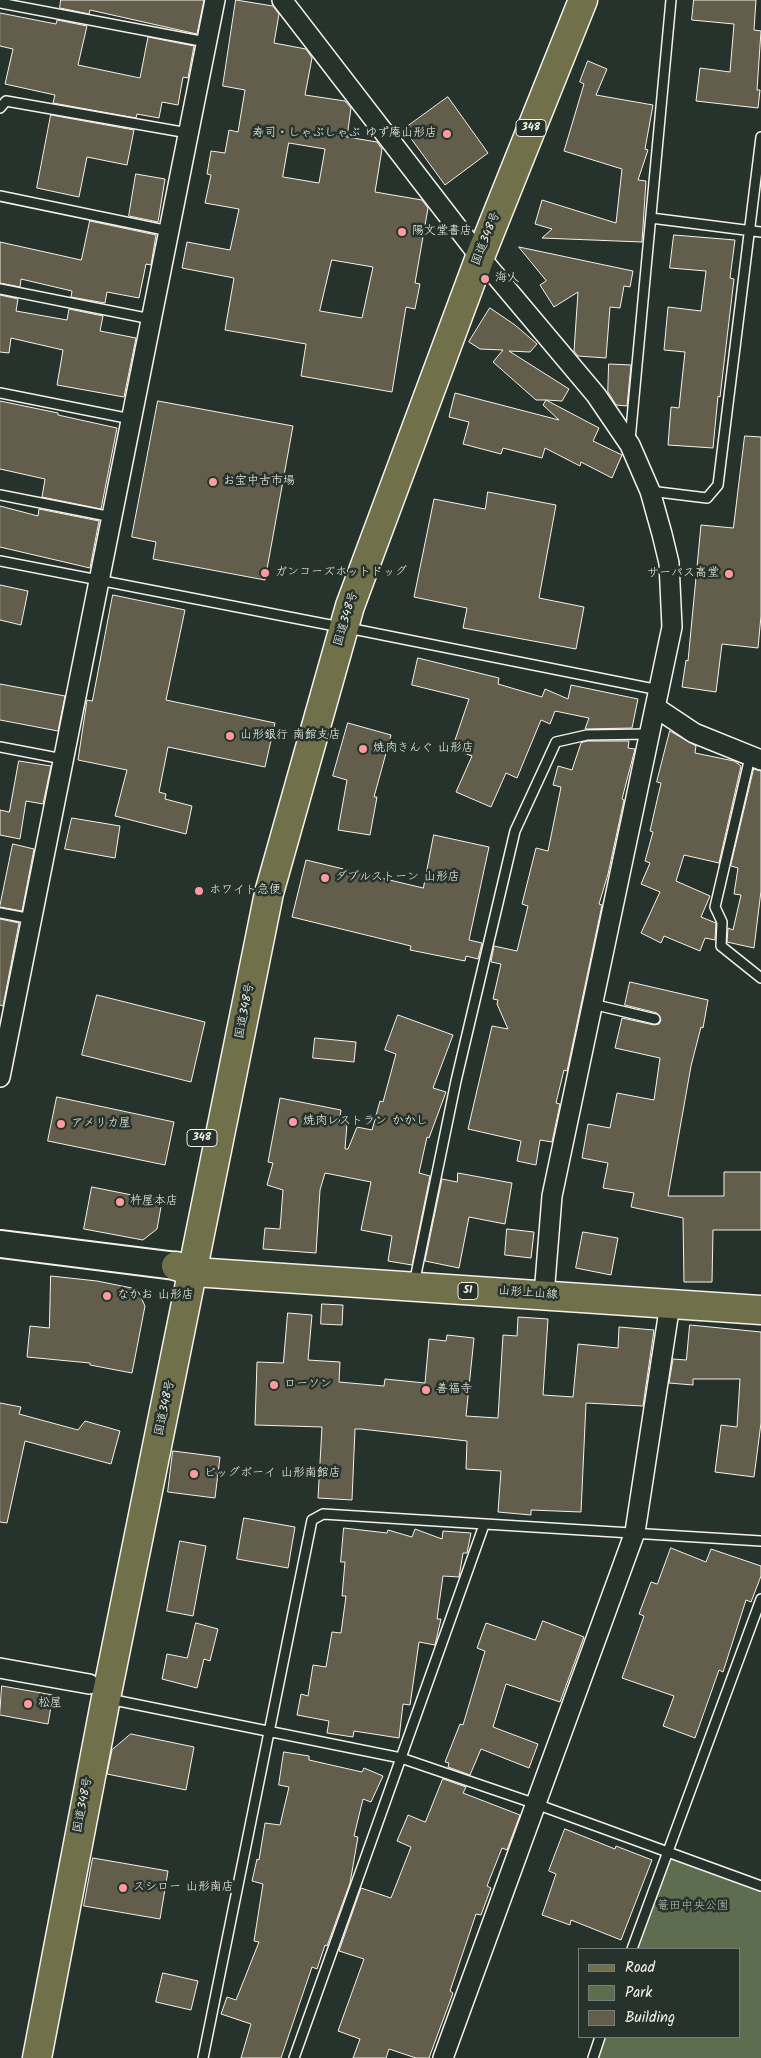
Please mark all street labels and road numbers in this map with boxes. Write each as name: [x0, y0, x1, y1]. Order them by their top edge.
road number: 348: [516, 120, 546, 136]
street label: 国道348号: [470, 210, 504, 268]
street label: 国道348号: [332, 590, 362, 648]
street label: 国道348号: [234, 982, 258, 1040]
road number: 348: [187, 1130, 217, 1146]
road number: 51: [458, 1282, 478, 1300]
street label: 山形上山線: [498, 1285, 558, 1303]
street label: 国道348号: [153, 1379, 179, 1437]
street label: 国道348号: [72, 1776, 96, 1834]

